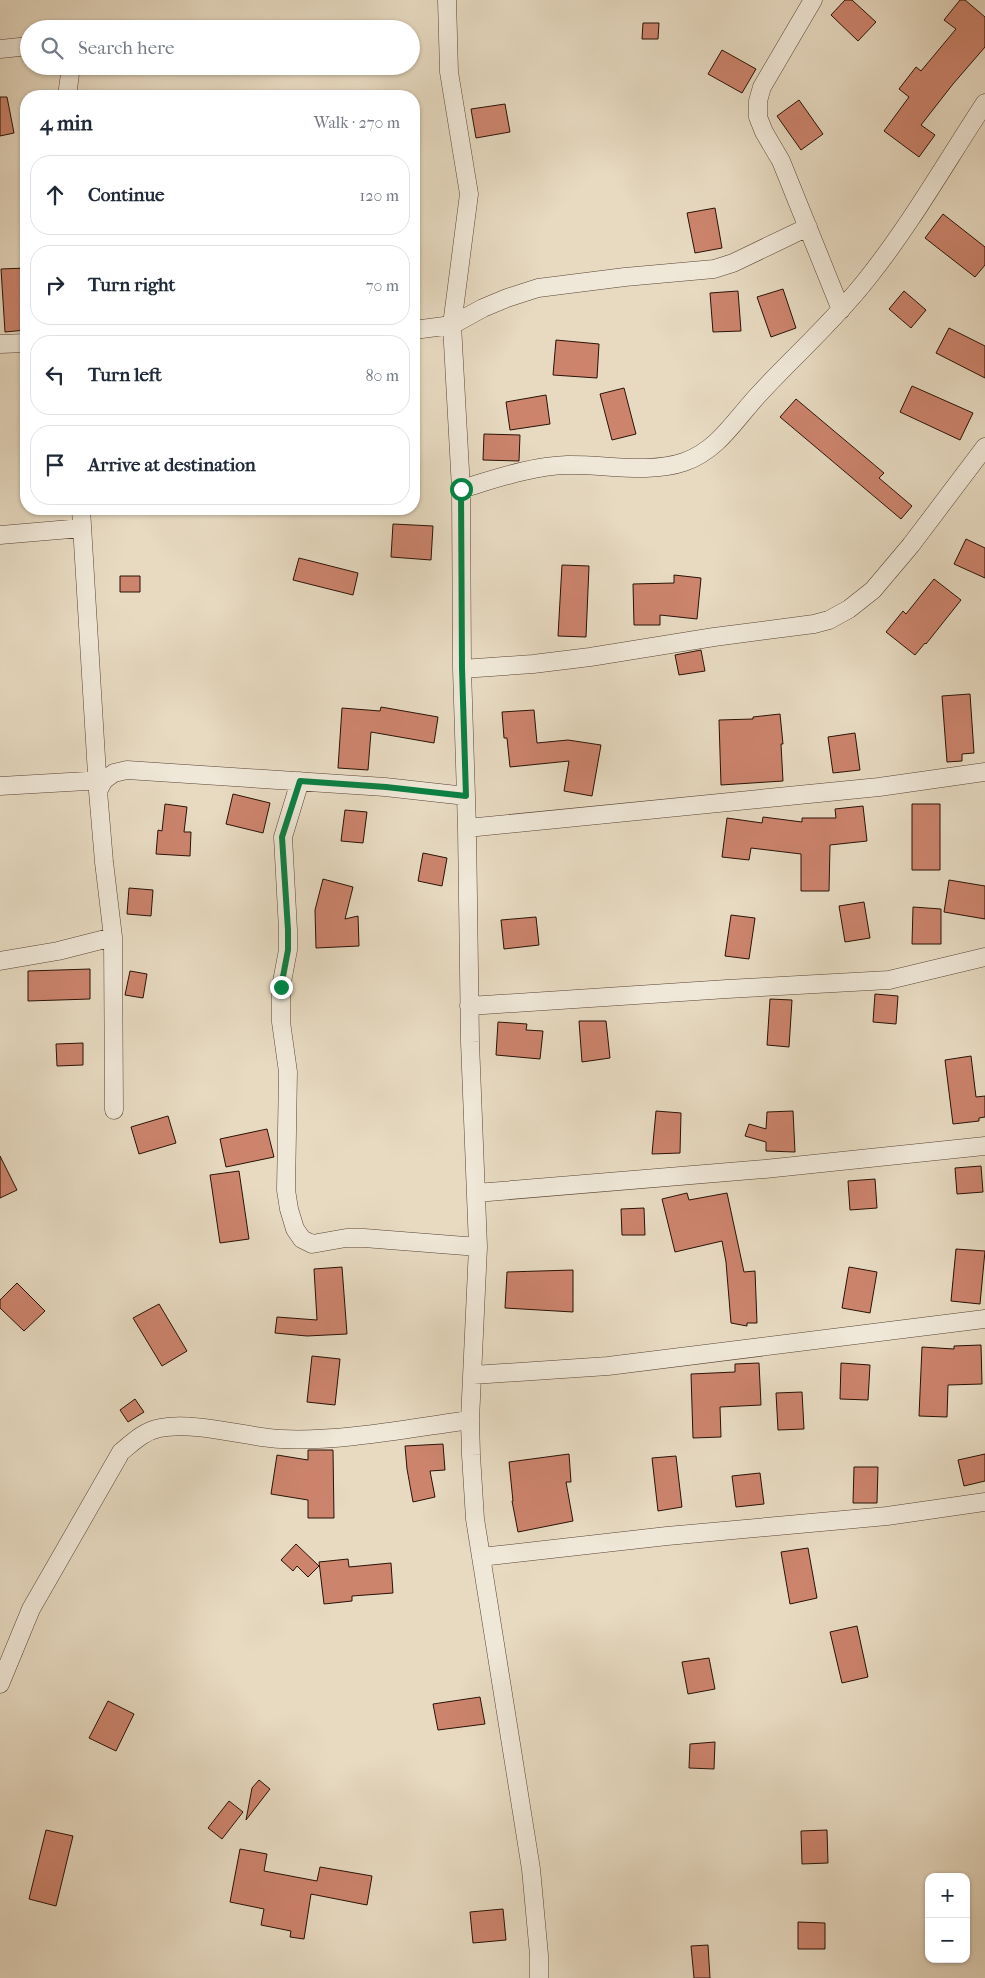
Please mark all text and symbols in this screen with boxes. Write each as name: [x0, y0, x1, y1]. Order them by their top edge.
search box: [20, 20, 420, 75]
icon: search: [38, 34, 66, 62]
text: Search here: [78, 37, 174, 59]
text: 4 min: [40, 111, 93, 135]
text: Walk · 270 m: [314, 113, 400, 132]
icon: ahead: [41, 181, 69, 209]
text: Continue: [88, 184, 164, 206]
text: 120 m: [360, 186, 399, 205]
icon: right: [41, 271, 69, 299]
text: Turn right: [88, 274, 175, 296]
text: 70 m: [366, 276, 399, 295]
icon: left: [41, 361, 69, 389]
text: Turn left: [88, 364, 162, 386]
text: 80 m: [365, 366, 399, 385]
icon: arrive: [41, 451, 69, 479]
text: Arrive at destination: [88, 454, 256, 476]
route start: [450, 478, 473, 501]
route end: [270, 976, 293, 999]
map controls: [925, 1873, 970, 1963]
button: +: [925, 1873, 970, 1918]
button: −: [925, 1918, 970, 1963]

